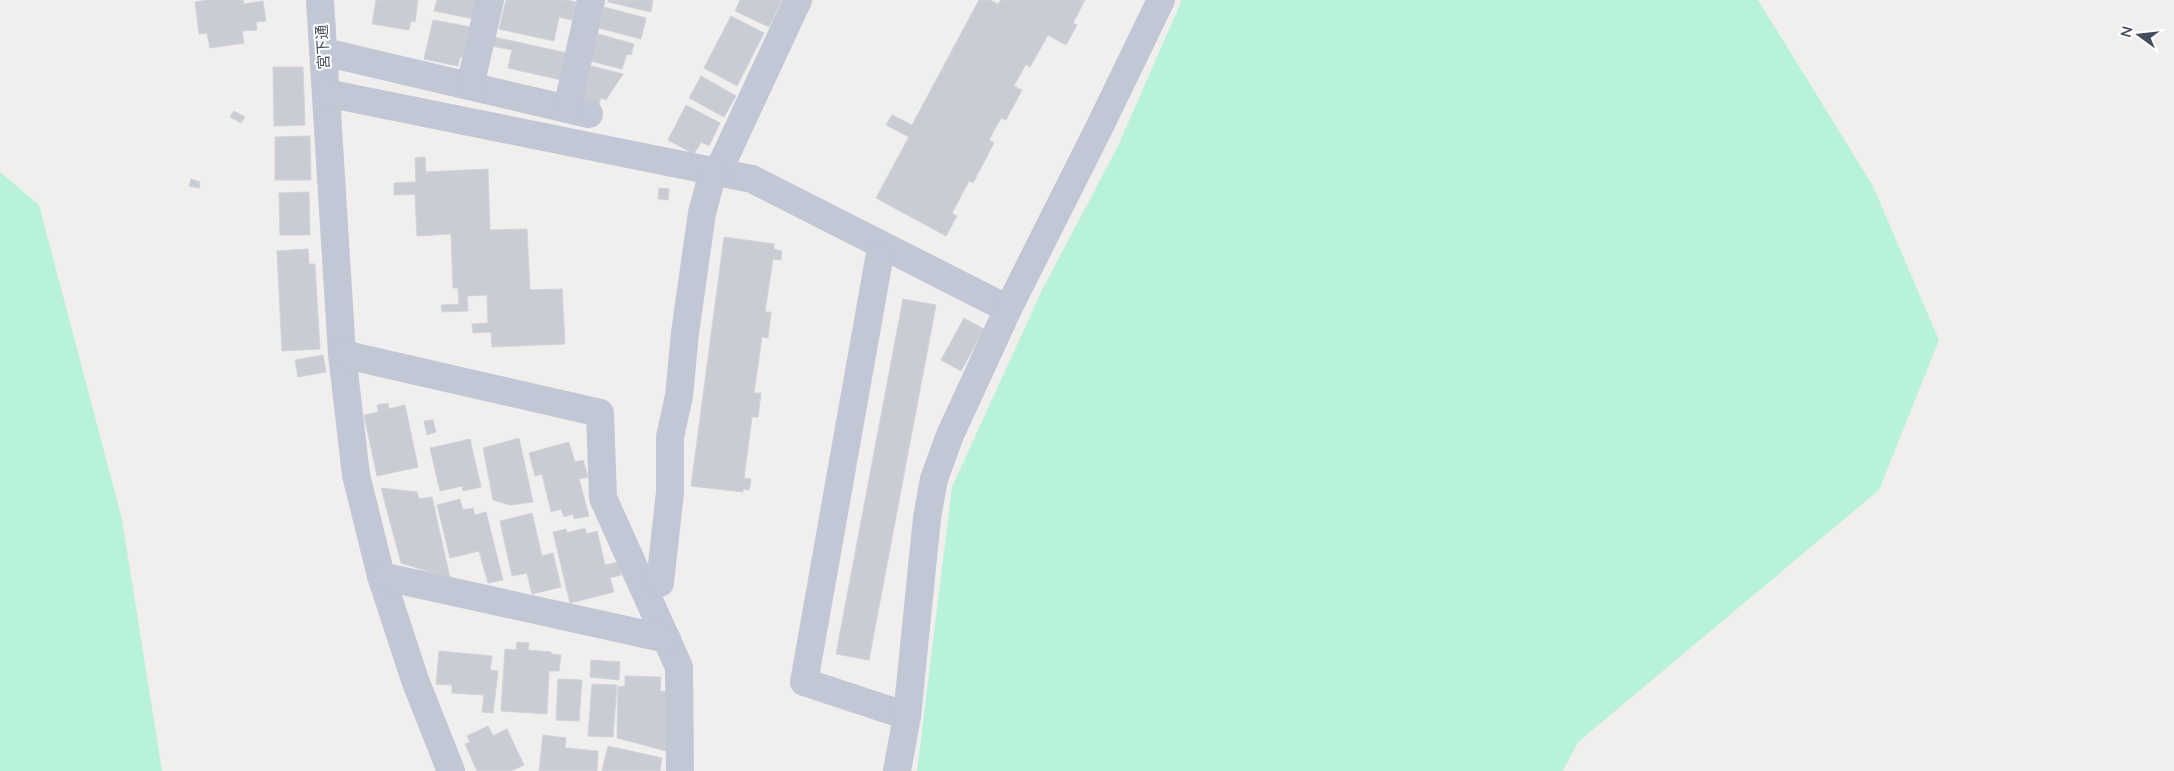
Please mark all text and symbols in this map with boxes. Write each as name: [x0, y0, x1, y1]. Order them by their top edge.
north arrow: [2114, 10, 2164, 60]
street label: 宮下通: [312, 24, 332, 70]
text: N: [2116, 24, 2136, 39]

